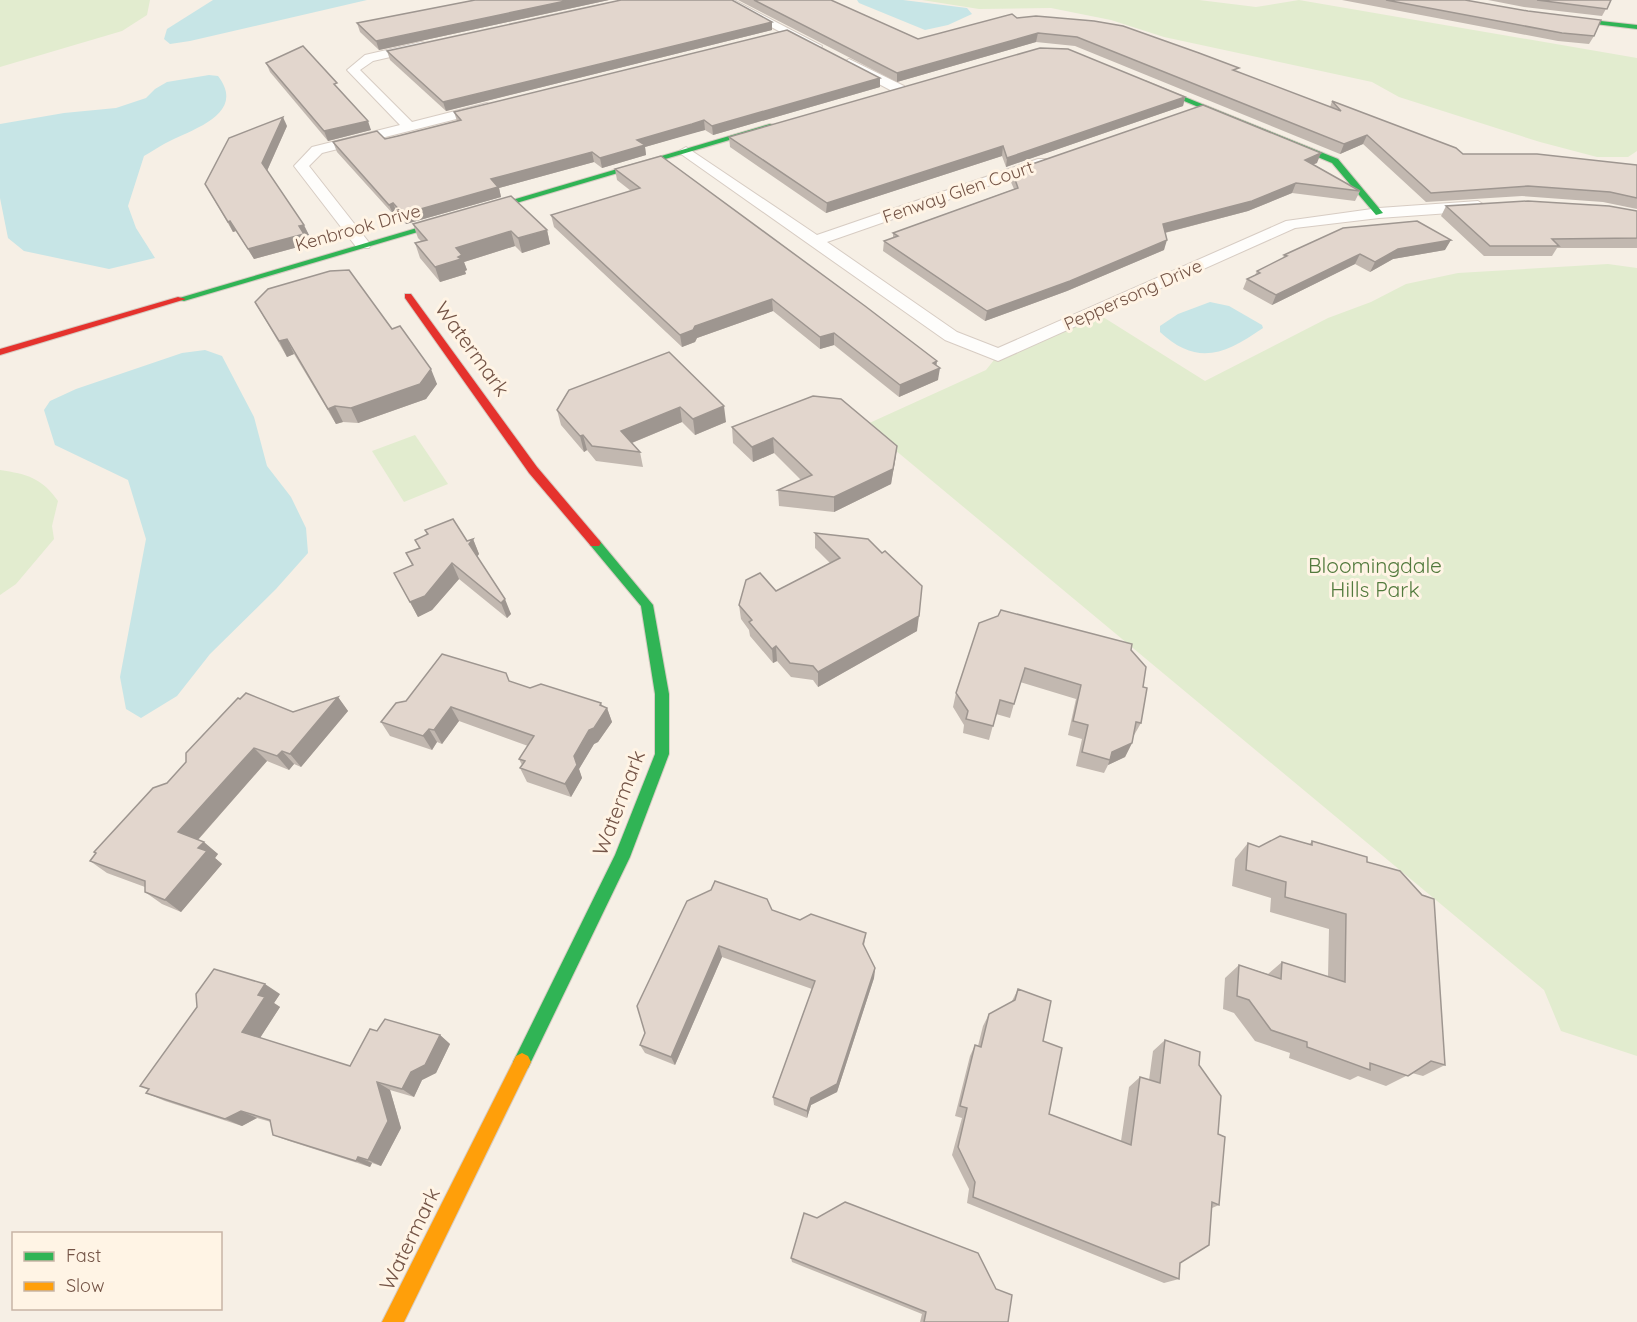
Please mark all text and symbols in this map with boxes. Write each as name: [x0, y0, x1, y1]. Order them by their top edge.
street label: Fenway Glen Court: [879, 155, 1036, 228]
street label: Kenbrook Drive: [292, 199, 423, 256]
street label: Peppersong Drive: [1060, 254, 1205, 335]
street label: Watermark: [430, 296, 516, 401]
park label: Bloomingdale Hills Park: [1308, 552, 1442, 602]
street label: Watermark: [586, 746, 650, 859]
street label: Watermark: [373, 1183, 445, 1294]
legend: [12, 1232, 222, 1310]
text: Fast: [66, 1244, 101, 1267]
text: Slow: [66, 1274, 104, 1297]

